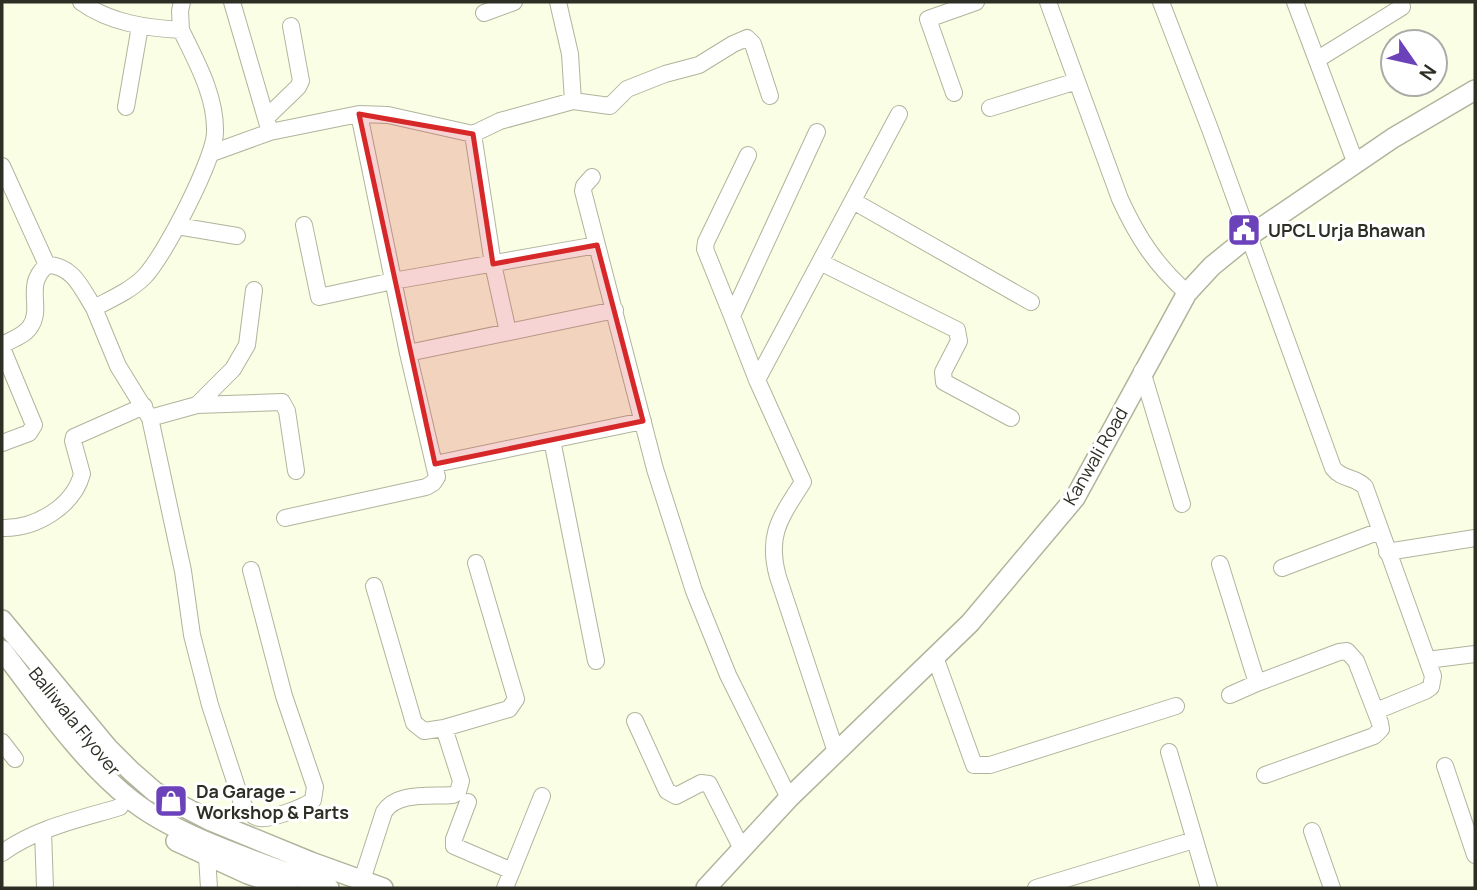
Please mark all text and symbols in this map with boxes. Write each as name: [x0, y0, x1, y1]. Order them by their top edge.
north arrow: [1379, 28, 1449, 98]
text: N: [1413, 60, 1443, 85]
public building icon: UPCL Urja Bhawan: [1225, 211, 1263, 249]
place label: UPCL Urja Bhawan: [1268, 218, 1426, 242]
street label: Kanwali Road: [1057, 403, 1133, 509]
street label: Balliwala Flyover: [24, 662, 127, 781]
place label: Da Garage - Workshop & Parts: [196, 779, 349, 824]
shop icon: Da Garage - Workshop & Parts: [152, 782, 190, 820]

